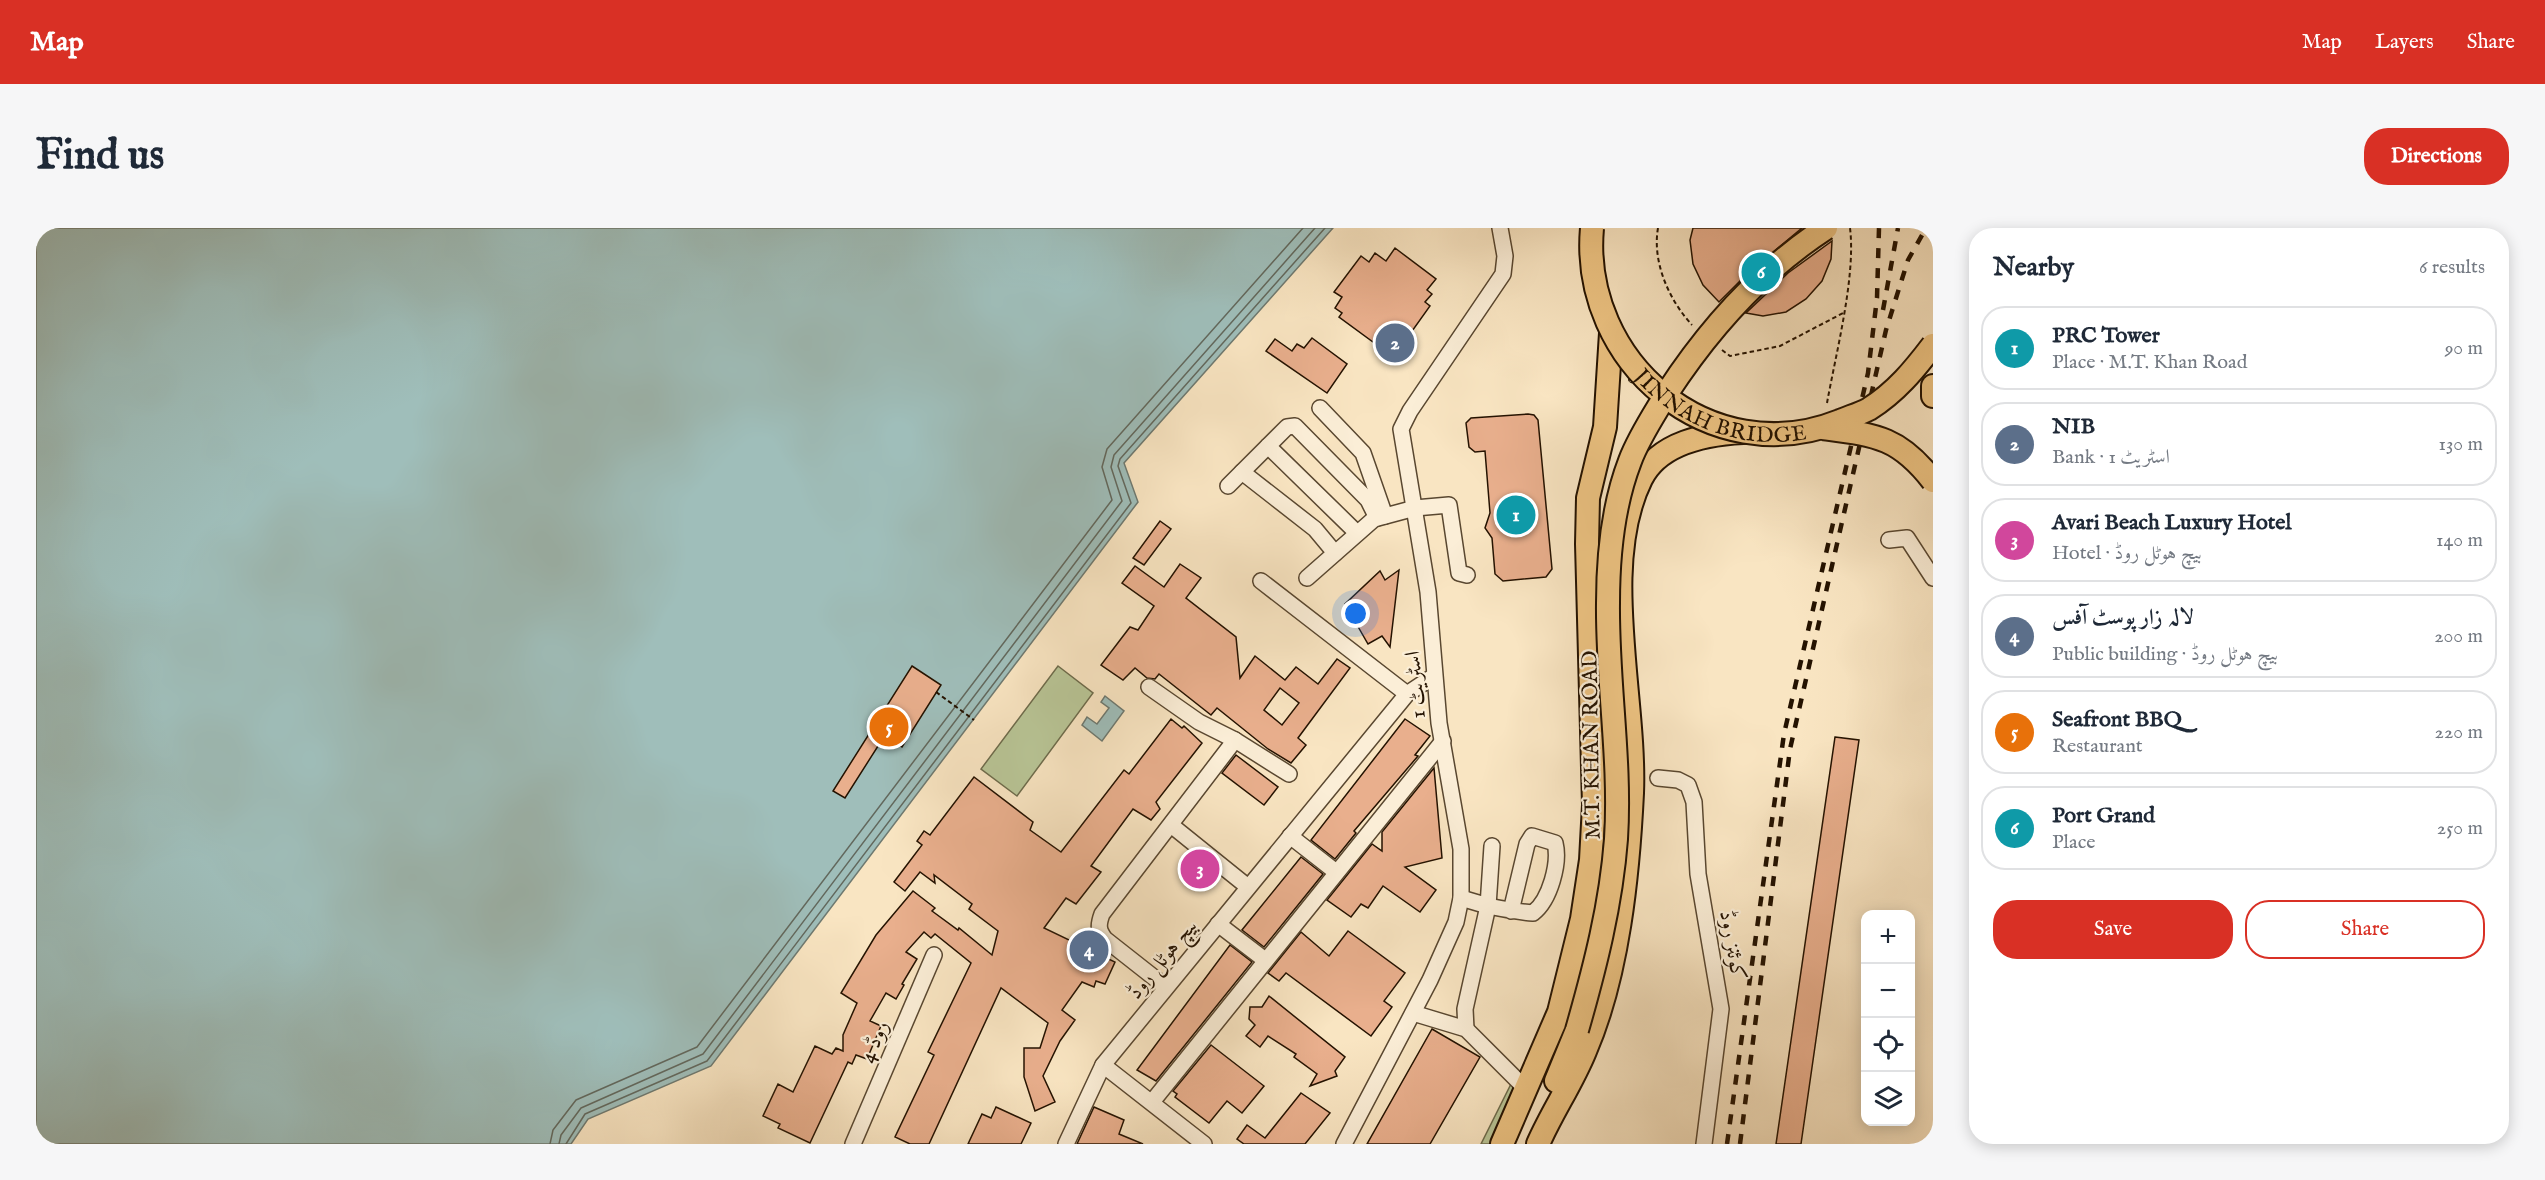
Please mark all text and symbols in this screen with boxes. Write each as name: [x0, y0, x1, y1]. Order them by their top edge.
text: Map: [30, 25, 84, 60]
text: Map: [2302, 29, 2342, 56]
text: Layers: [2375, 29, 2434, 56]
text: Share: [2467, 29, 2515, 56]
button: Directions: [2364, 128, 2509, 185]
text: Find us: [36, 130, 164, 183]
pin: 6: [1742, 250, 1780, 294]
text: Nearby: [1993, 251, 2074, 284]
text: 6 results: [2419, 255, 2485, 280]
pin: 2: [1376, 320, 1414, 366]
text: PRC Tower: [2052, 322, 2160, 350]
text: 1: [2011, 336, 2018, 361]
text: 90 m: [2445, 336, 2483, 361]
text: Place · M.T. Khan Road: [2052, 350, 2247, 375]
street label: JINNAH BRIDGE: [1625, 361, 1808, 450]
text: NIB: [2052, 413, 2095, 441]
text: 2: [2010, 432, 2019, 457]
text: 130 m: [2438, 432, 2483, 457]
text: Bank · اسٹریٹ 1: [2052, 445, 2170, 470]
pin: 1: [1496, 492, 1536, 538]
text: Avari Beach Luxury Hotel: [2052, 509, 2291, 537]
text: 3: [2011, 528, 2018, 553]
text: 140 m: [2436, 528, 2483, 553]
text: Hotel · بیچ ہوٹل روڈ: [2052, 541, 2202, 566]
your location: [1341, 599, 1370, 628]
text: لالہ زار پوسٹ آفس: [2052, 604, 2194, 632]
text: 4: [2010, 624, 2019, 649]
text: 200 m: [2434, 624, 2483, 649]
text: Public building · بیچ ہوٹل روڈ: [2052, 642, 2278, 667]
street label: اسٹریٹ 1: [1399, 650, 1433, 720]
street label: M.T. KHAN ROAD: [1576, 650, 1608, 840]
pin: 5: [870, 704, 908, 750]
text: Seafront BBQ: [2052, 706, 2182, 734]
text: 5: [2011, 720, 2018, 745]
text: 220 m: [2435, 720, 2483, 745]
text: Restaurant: [2052, 734, 2143, 759]
text: Port Grand: [2052, 802, 2155, 830]
text: 6: [2010, 816, 2019, 841]
text: 250 m: [2437, 816, 2483, 841]
text: Place: [2052, 830, 2095, 855]
pin: 3: [1180, 846, 1220, 892]
button: Save: [1993, 900, 2233, 959]
button: Share: [2245, 900, 2485, 959]
street label: کوئنز روڈ: [1712, 908, 1752, 983]
map controls: [1861, 910, 1915, 1126]
button: +: [1861, 910, 1915, 964]
street label: بیچ ہوٹل روڈ: [1121, 913, 1207, 1008]
pin: 4: [1070, 928, 1108, 972]
button: −: [1861, 964, 1915, 1018]
street label: روڈ 4: [854, 1016, 896, 1067]
button: locate: [1861, 1018, 1915, 1072]
button: layers: [1861, 1072, 1915, 1126]

